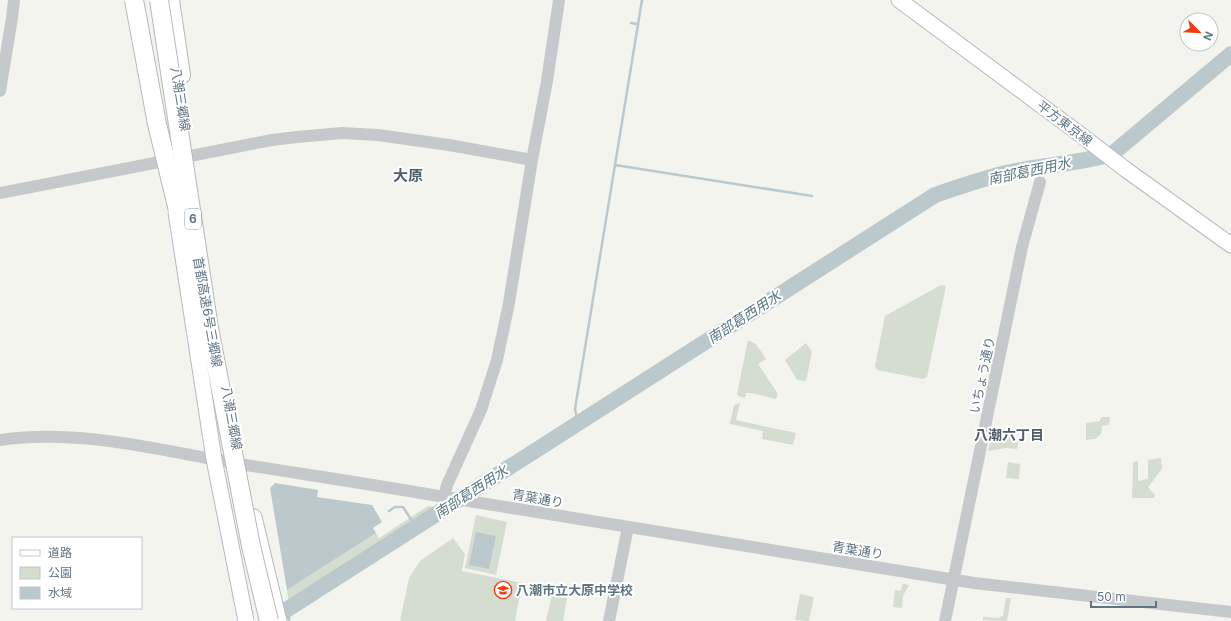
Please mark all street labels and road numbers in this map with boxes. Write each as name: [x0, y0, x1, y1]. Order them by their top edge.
street label: 八潮三郷線: [168, 66, 194, 132]
street label: 平方東京線: [1034, 97, 1096, 149]
road number: 6: [185, 209, 201, 229]
street label: 首都高速6号三郷線: [190, 255, 226, 369]
street label: いちょう通り: [966, 335, 998, 415]
street label: 八潮三郷線: [218, 385, 246, 451]
street label: 青葉通り: [511, 486, 565, 510]
street label: 青葉通り: [831, 538, 885, 562]

